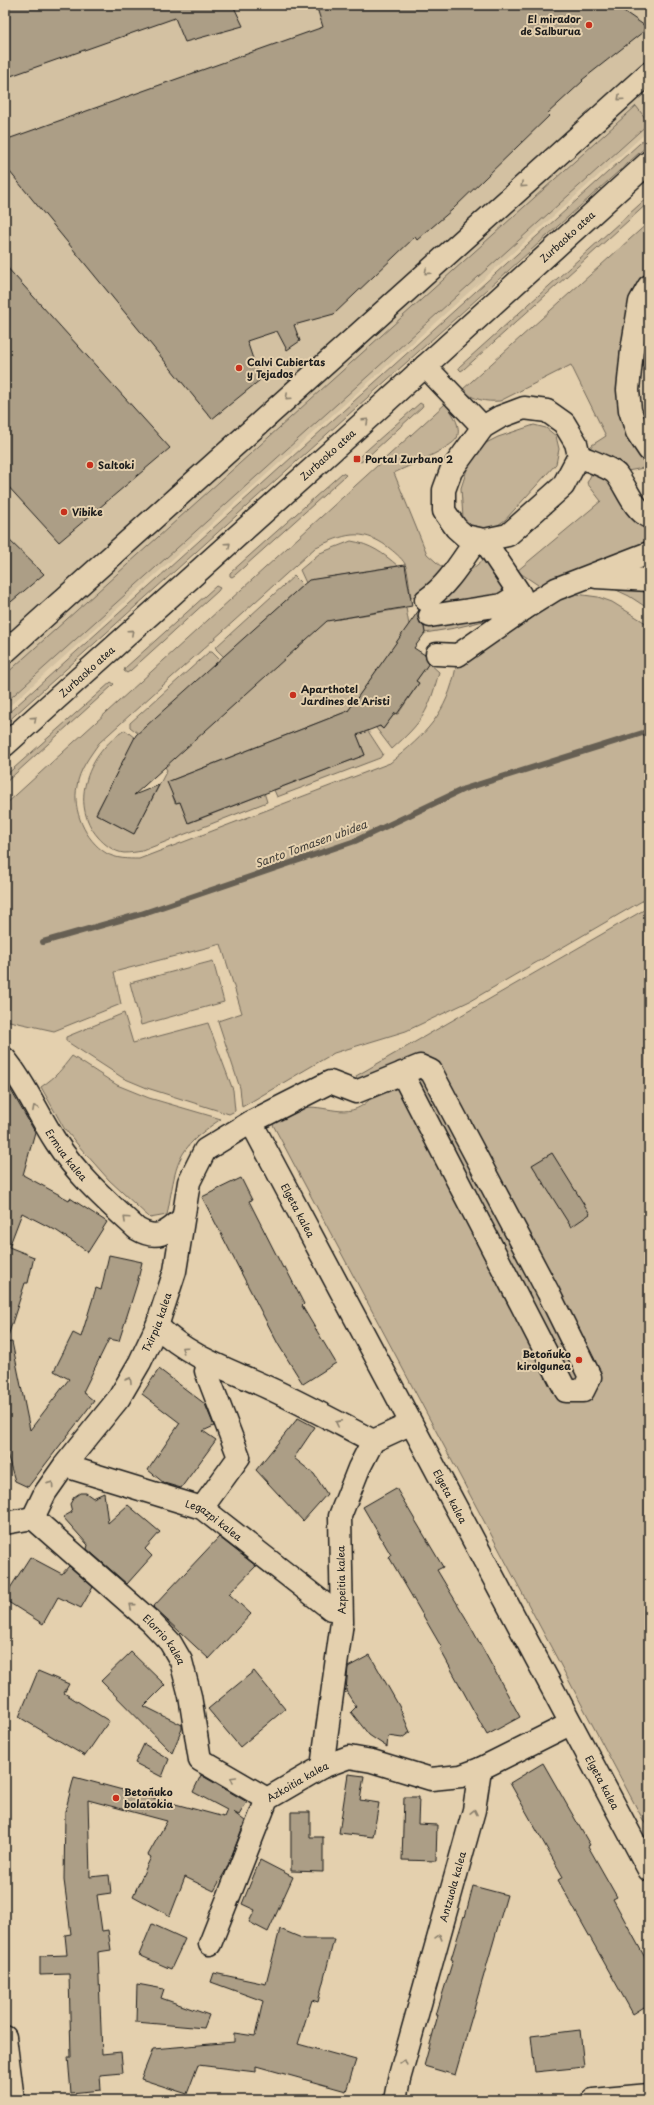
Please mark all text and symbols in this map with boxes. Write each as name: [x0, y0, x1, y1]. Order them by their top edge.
place label: El mirador de Salburua: [520, 11, 582, 38]
marker: El mirador de Salburua: [584, 20, 594, 30]
one-way arrow: [617, 94, 625, 101]
one-way arrow: [520, 181, 528, 188]
street label: Zurbaoko atea: [536, 206, 598, 265]
one-way arrow: [424, 268, 431, 275]
place label: Calvi Cubiertas y Tejados: [247, 354, 325, 381]
marker: Calvi Cubiertas y Tejados: [234, 363, 244, 373]
one-way arrow: [285, 392, 293, 399]
one-way arrow: [361, 418, 369, 425]
street label: Zurbaoko atea: [296, 425, 359, 483]
place label: Portal Zurbano 2: [365, 451, 453, 466]
marker: Portal Zurbano 2: [352, 454, 362, 464]
place label: Saltoki: [98, 457, 134, 472]
marker: Saltoki: [85, 460, 95, 470]
place label: Vibike: [72, 504, 103, 519]
marker: Vibike: [59, 507, 69, 517]
one-way arrow: [223, 543, 230, 550]
one-way arrow: [126, 629, 134, 637]
street label: Zurbaoko atea: [55, 641, 118, 700]
place label: Aparthotel Jardines de Aristi: [301, 681, 390, 708]
marker: Aparthotel Jardines de Aristi: [288, 690, 298, 700]
one-way arrow: [29, 716, 37, 723]
water label: Santo Tomasen ubidea: [252, 815, 370, 872]
one-way arrow: [33, 1105, 40, 1112]
street label: Ermua kalea: [42, 1126, 92, 1184]
street label: Elgeta kalea: [278, 1180, 319, 1240]
one-way arrow: [123, 1216, 131, 1224]
street label: Txirpia kalea: [138, 1290, 175, 1354]
place label: Betoñuko kirolgunea: [517, 1346, 571, 1373]
one-way arrow: [181, 1347, 188, 1354]
marker: Betoñuko kirolgunea: [574, 1355, 584, 1365]
one-way arrow: [125, 1377, 132, 1384]
one-way arrow: [335, 1420, 343, 1428]
street label: Elgeta kalea: [430, 1466, 472, 1527]
one-way arrow: [46, 1482, 53, 1489]
street label: Legazpi kalea: [184, 1495, 246, 1544]
street label: Azpeitia kalea: [332, 1545, 349, 1615]
one-way arrow: [129, 1603, 137, 1610]
street label: Elorrio kalea: [140, 1610, 190, 1667]
street label: Elgeta kalea: [582, 1752, 624, 1813]
street label: Azkoitia kalea: [263, 1757, 331, 1805]
one-way arrow: [230, 1777, 237, 1784]
place label: Betoñuko bolatokia: [124, 1784, 173, 1811]
marker: Betoñuko bolatokia: [111, 1793, 121, 1803]
one-way arrow: [469, 1808, 477, 1815]
street label: Antzuola kalea: [435, 1849, 469, 1924]
one-way arrow: [434, 1934, 443, 1941]
one-way arrow: [399, 2059, 408, 2066]

